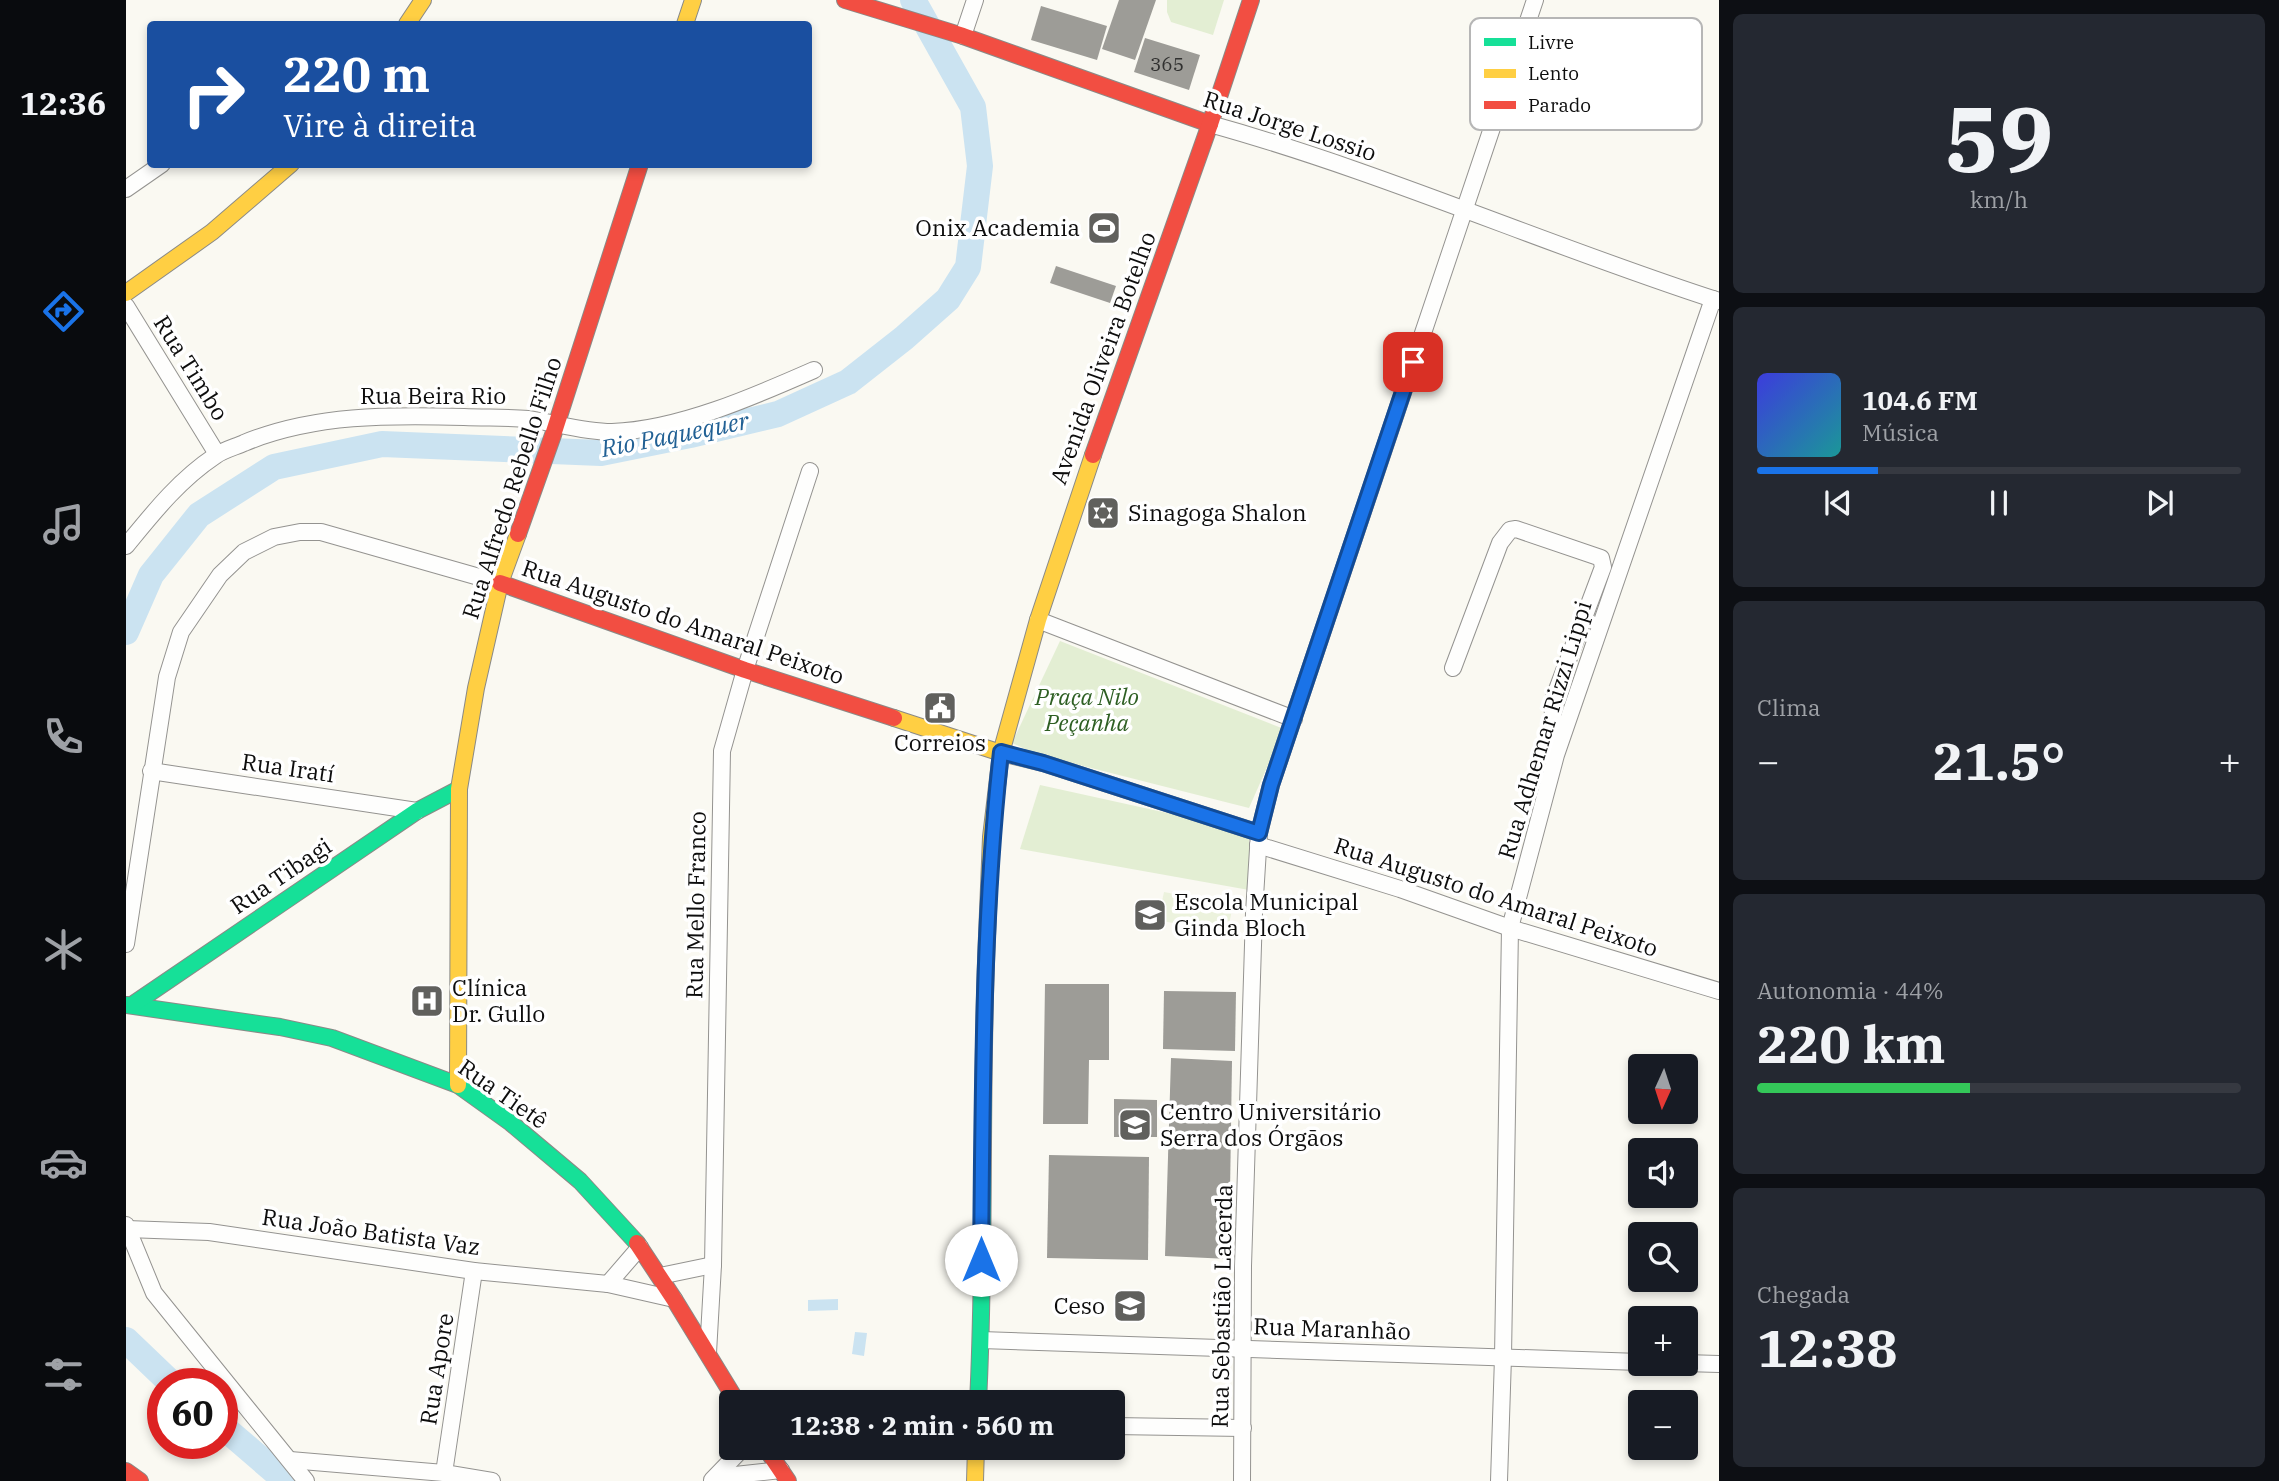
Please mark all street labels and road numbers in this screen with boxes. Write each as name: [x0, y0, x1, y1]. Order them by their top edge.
street label: Rua Jorge Lossio: [1200, 83, 1381, 167]
street label: Avenida Oliveira Botelho: [1042, 227, 1162, 488]
street label: Rua Timbo: [148, 309, 236, 426]
street label: Rua Alfredo Rebello Filho: [454, 353, 568, 623]
street label: Rua Beira Rio: [360, 380, 506, 410]
street label: Rua Augusto do Amaral Peixoto: [518, 552, 848, 690]
street label: Rua Adhemar Rizzi Lippi: [1490, 597, 1598, 863]
street label: Rua Iratí: [240, 746, 336, 788]
street label: Rua Mello Franco: [678, 811, 712, 999]
street label: Rua Augusto do Amaral Peixoto: [1331, 829, 1662, 963]
street label: Rua Tibagi: [224, 830, 337, 920]
street label: Rua Tietê: [453, 1051, 554, 1135]
street label: Rua Sebastião Lacerda: [1204, 1184, 1238, 1428]
street label: Rua João Batista Vaz: [260, 1201, 482, 1261]
street label: Rua Maranhão: [1253, 1310, 1411, 1346]
street label: Rua Apore: [412, 1311, 460, 1427]

